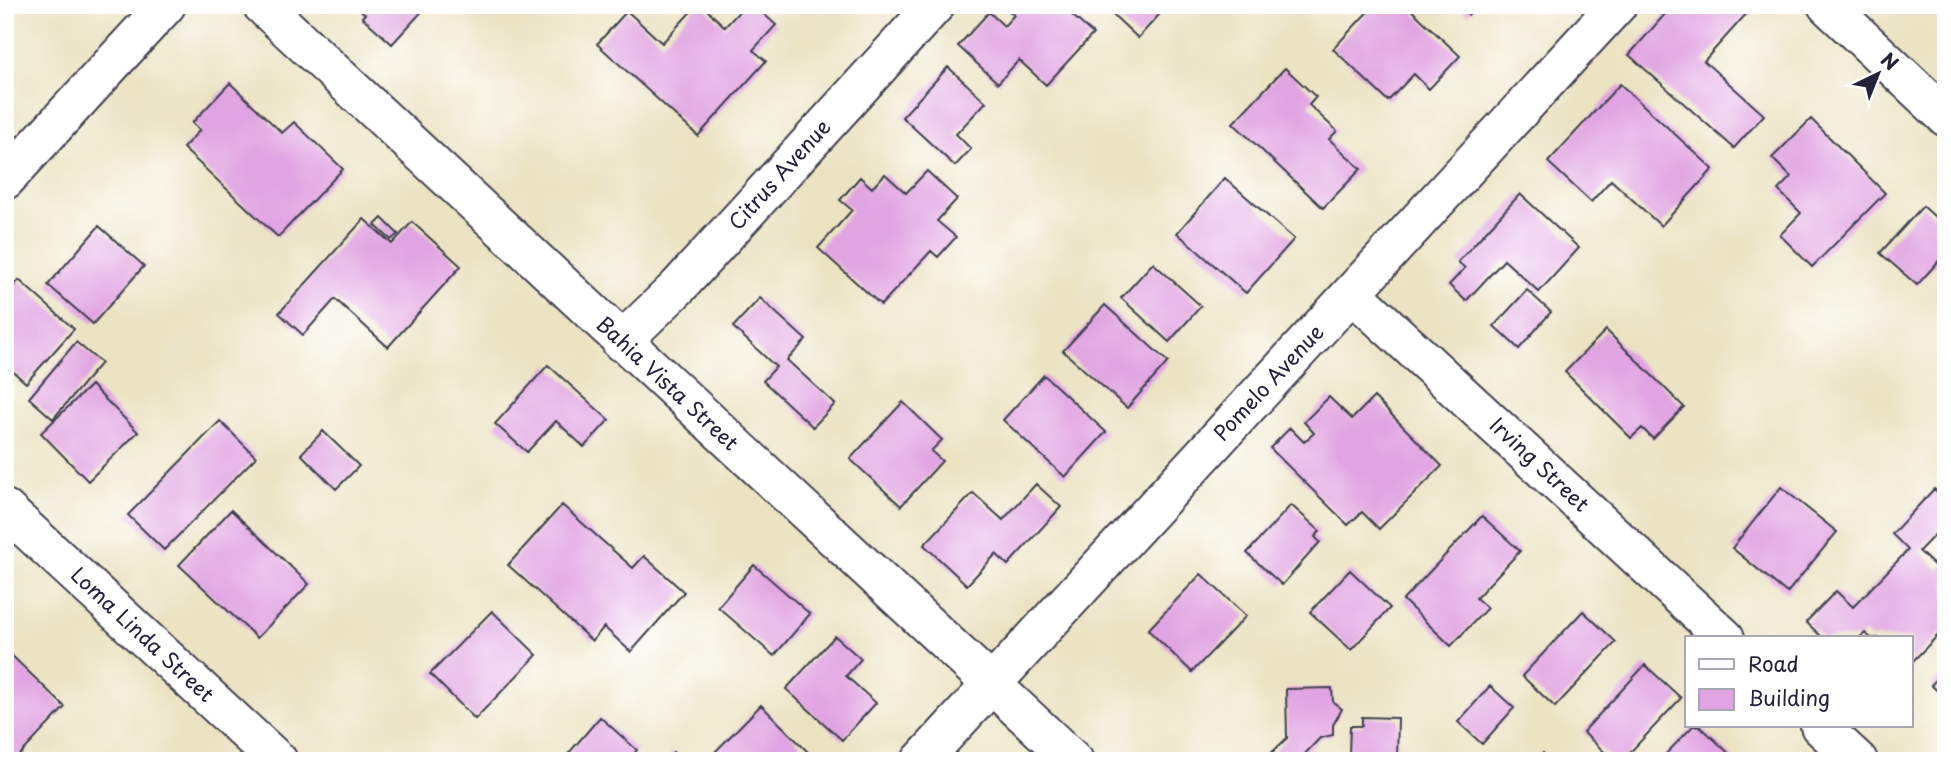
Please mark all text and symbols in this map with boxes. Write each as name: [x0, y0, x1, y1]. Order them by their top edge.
north arrow: [1842, 38, 1912, 108]
text: N: [1875, 45, 1905, 76]
street label: Citrus Avenue: [720, 111, 837, 236]
street label: Bahia Vista Street: [590, 308, 747, 457]
street label: Pomelo Avenue: [1205, 316, 1330, 447]
street label: Irving Street: [1483, 409, 1598, 518]
street label: Loma Linda Street: [64, 558, 222, 709]
legend: [1685, 636, 1912, 728]
text: Road: [1748, 647, 1799, 679]
text: Building: [1748, 681, 1830, 713]

